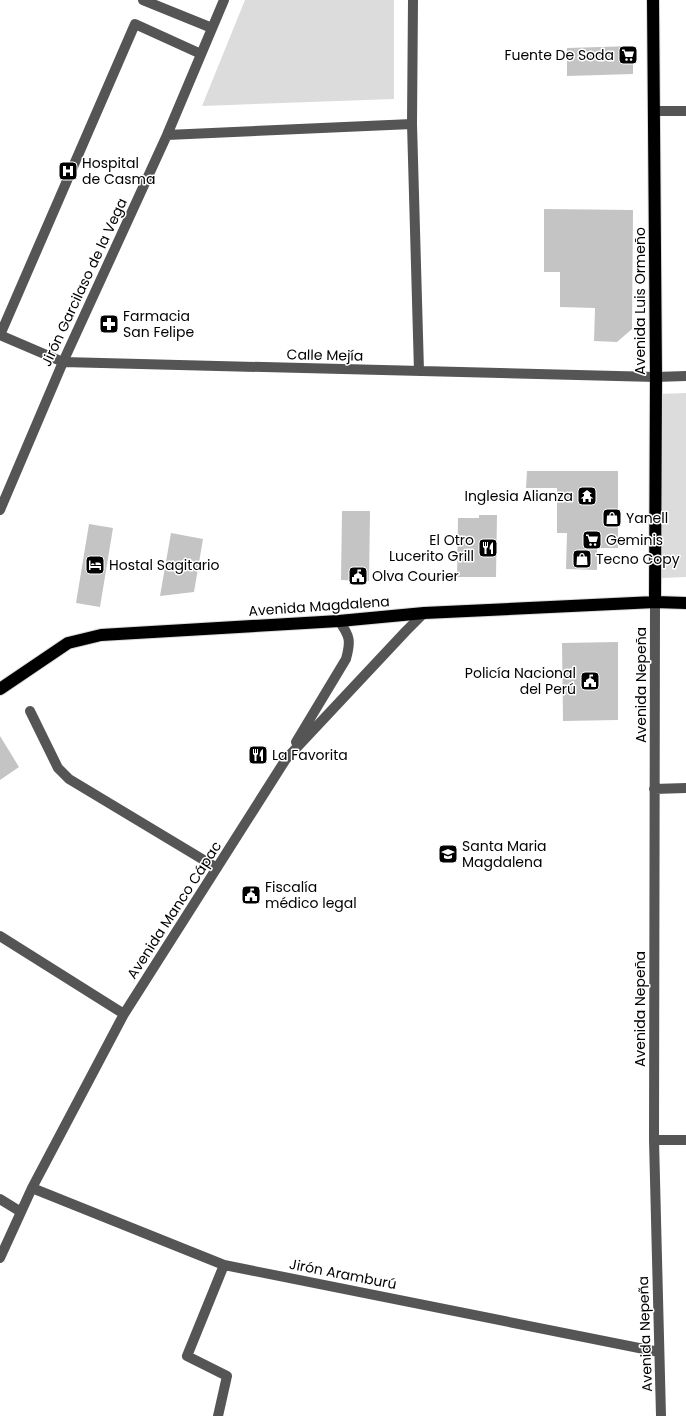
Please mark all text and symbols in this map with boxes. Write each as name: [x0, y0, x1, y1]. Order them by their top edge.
supermarket icon: Fuente De Soda: [617, 44, 639, 66]
place label: Fuente De Soda: [504, 45, 614, 65]
place label: Hospital de Casma: [82, 153, 155, 189]
hospital icon: Hospital de Casma: [57, 160, 79, 182]
street label: Jirón Garcilaso de la Vega: [36, 194, 132, 370]
street label: Avenida Luis Ormeño: [630, 227, 650, 375]
place label: Farmacia San Felipe: [123, 306, 194, 342]
pharmacy icon: Farmacia San Felipe: [98, 313, 120, 335]
street label: Calle Mejía: [286, 344, 364, 366]
temple icon: Inglesia Alianza: [576, 485, 598, 507]
place label: Inglesia Alianza: [464, 486, 573, 506]
shop icon: Yanell: [601, 507, 623, 529]
place label: Yanell: [626, 508, 668, 528]
supermarket icon: Geminis: [581, 529, 603, 551]
place label: El Otro Lucerito Grill: [389, 530, 474, 566]
place label: Geminis: [606, 530, 663, 550]
restaurant icon: El Otro Lucerito Grill: [477, 537, 499, 559]
shop icon: Tecno Copy: [571, 548, 593, 570]
place label: Tecno Copy: [596, 549, 680, 569]
hotel icon: Hostal Sagitario: [84, 554, 106, 576]
place label: Hostal Sagitario: [109, 555, 220, 575]
public building icon: Olva Courier: [347, 565, 369, 587]
place label: Olva Courier: [372, 566, 459, 586]
street label: Avenida Magdalena: [248, 591, 390, 621]
street label: Avenida Nepeña: [631, 627, 651, 743]
place label: Policía Nacional del Perú: [465, 663, 576, 699]
public building icon: Policía Nacional del Perú: [579, 670, 601, 692]
restaurant icon: La Favorita: [247, 744, 269, 766]
place label: La Favorita: [272, 745, 348, 765]
place label: Santa Maria Magdalena: [462, 836, 547, 872]
street label: Avenida Manco Cápac: [122, 837, 226, 983]
school or university icon: Santa Maria Magdalena: [437, 843, 459, 865]
place label: Fiscalía médico legal: [265, 877, 357, 913]
public building icon: Fiscalía médico legal: [240, 884, 262, 906]
street label: Avenida Nepeña: [630, 951, 650, 1067]
street label: Jirón Aramburú: [288, 1254, 398, 1294]
street label: Avenida Nepeña: [633, 1276, 657, 1392]

